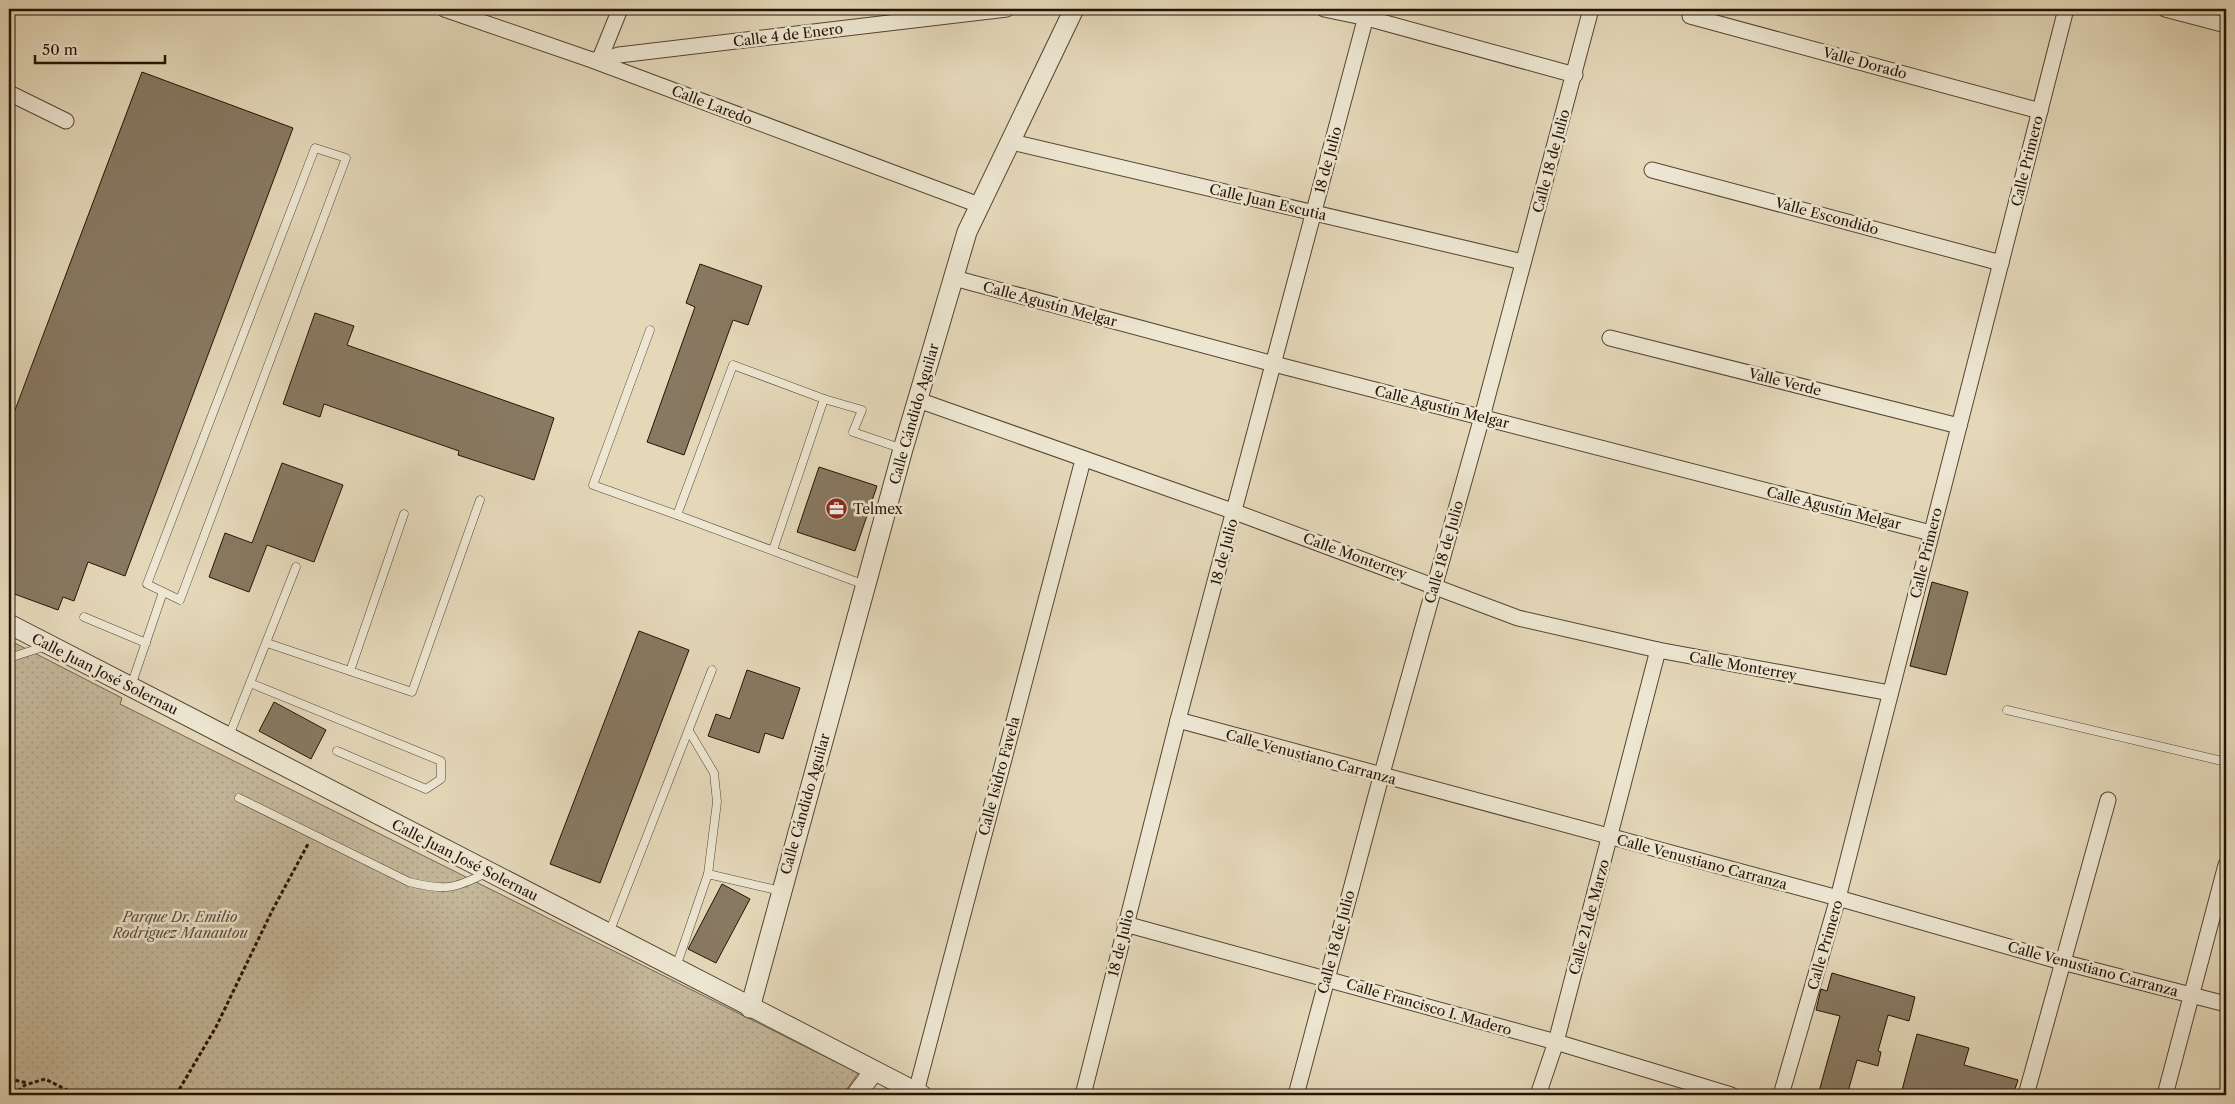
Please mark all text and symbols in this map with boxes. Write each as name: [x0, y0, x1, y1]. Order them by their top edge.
street label: Calle 4 de Enero: [732, 19, 844, 51]
scale bar: [35, 32, 165, 64]
text: 50 m: [42, 40, 78, 59]
street label: Valle Dorado: [1820, 43, 1909, 83]
street label: Calle Laredo: [669, 81, 755, 129]
street label: Calle 18 de Julio: [1529, 107, 1573, 215]
street label: Calle Primero: [2007, 114, 2047, 208]
street label: 18 de Julio: [1310, 125, 1346, 195]
street label: Calle Juan Escutia: [1208, 180, 1329, 224]
street label: Valle Escondido: [1772, 193, 1881, 238]
street label: Calle Agustín Melgar: [981, 277, 1119, 331]
street label: Calle Cándido Aguilar: [885, 341, 943, 487]
street label: Valle Verde: [1746, 364, 1823, 400]
street label: Calle Agustín Melgar: [1373, 382, 1511, 432]
street label: Calle Agustín Melgar: [1765, 483, 1903, 533]
office icon: Telmex: [825, 497, 849, 521]
street label: Calle 18 de Julio: [1421, 498, 1467, 606]
place label: Telmex: [853, 500, 903, 518]
street label: Calle Primero: [1906, 506, 1946, 600]
street label: 18 de Julio: [1206, 517, 1242, 587]
street label: Calle Monterrey: [1301, 529, 1409, 583]
street label: Calle Juan José Solernau: [29, 629, 182, 719]
street label: Calle Monterrey: [1688, 648, 1798, 684]
street label: Calle Isidro Favela: [974, 714, 1024, 837]
street label: Calle Venustiano Carranza: [1224, 726, 1399, 789]
street label: Calle Cándido Aguilar: [776, 731, 834, 877]
street label: Calle Juan José Solernau: [389, 815, 542, 905]
street label: Calle Venustiano Carranza: [1615, 831, 1790, 894]
street label: Calle 21 de Marzo: [1565, 857, 1613, 977]
street label: Calle 18 de Julio: [1314, 888, 1358, 996]
street label: Calle Primero: [1804, 898, 1846, 992]
park label: Parque Dr. Emilio Rodriguez Manautou: [111, 908, 248, 942]
street label: 18 de Julio: [1104, 908, 1138, 978]
street label: Calle Venustiano Carranza: [2006, 938, 2181, 1001]
street label: Calle Francisco I. Madero: [1344, 975, 1514, 1039]

